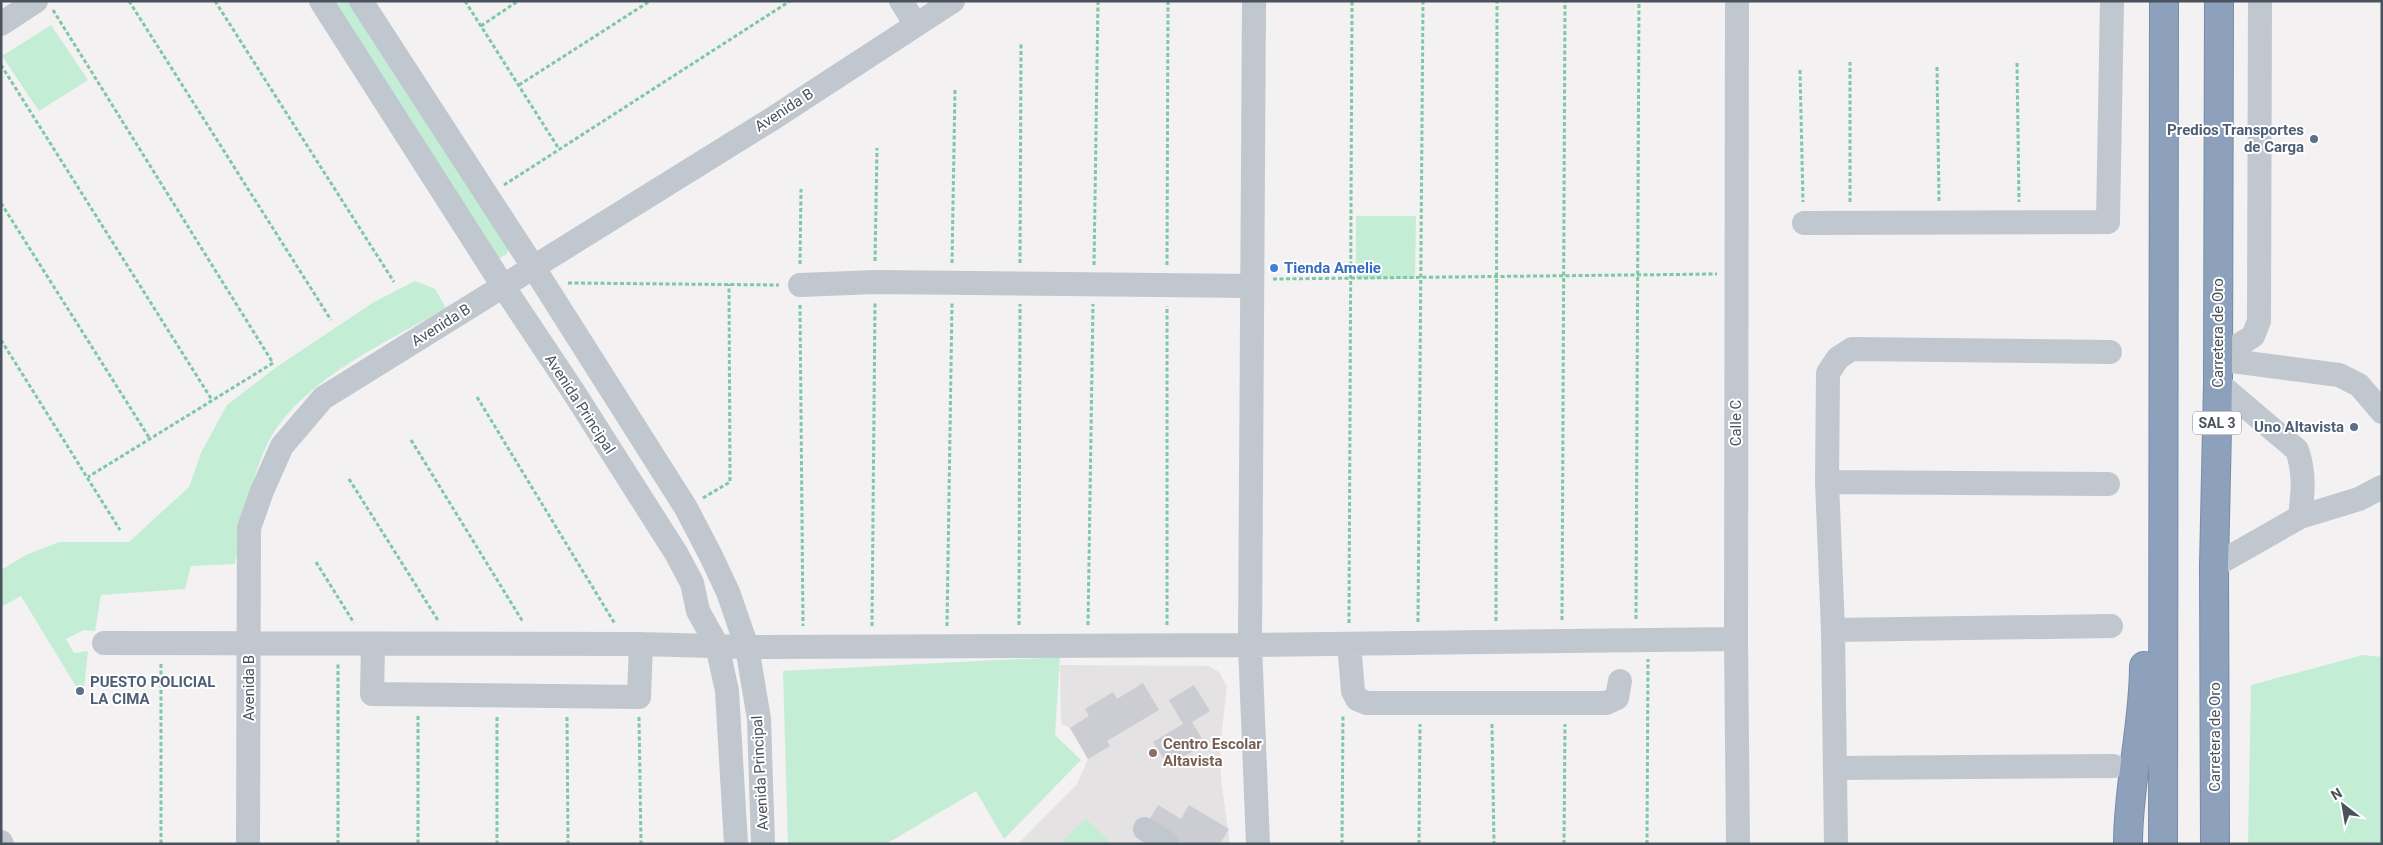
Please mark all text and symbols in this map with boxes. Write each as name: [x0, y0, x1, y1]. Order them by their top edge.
street label: Avenida B: [751, 84, 817, 136]
place label: Predios Transportes de Carga: [2167, 121, 2304, 156]
marker: Predios Transportes de Carga: [2308, 133, 2320, 145]
place label: Tienda Amelie: [1284, 259, 1381, 277]
marker: Tienda Amelie: [1268, 262, 1280, 274]
street label: Carretera de Oro: [2209, 278, 2227, 388]
street label: Avenida B: [408, 300, 474, 350]
street label: Avenida Principal: [541, 351, 619, 457]
street label: Calle C: [1727, 399, 1745, 446]
road number: SAL 3: [2193, 412, 2241, 434]
place label: Uno Altavista: [2254, 418, 2344, 436]
marker: Uno Altavista: [2348, 421, 2360, 433]
street label: Avenida B: [240, 655, 258, 721]
place label: PUESTO POLICIAL LA CIMA: [90, 673, 215, 708]
street label: Carretera de Oro: [2206, 682, 2224, 792]
marker: PUESTO POLICIAL LA CIMA: [74, 685, 86, 697]
street label: Avenida Principal: [748, 715, 772, 831]
place label: Centro Escolar Altavista: [1163, 735, 1262, 770]
marker: Centro Escolar Altavista: [1147, 747, 1159, 759]
north arrow: [2318, 780, 2368, 830]
text: N: [2328, 784, 2345, 803]

